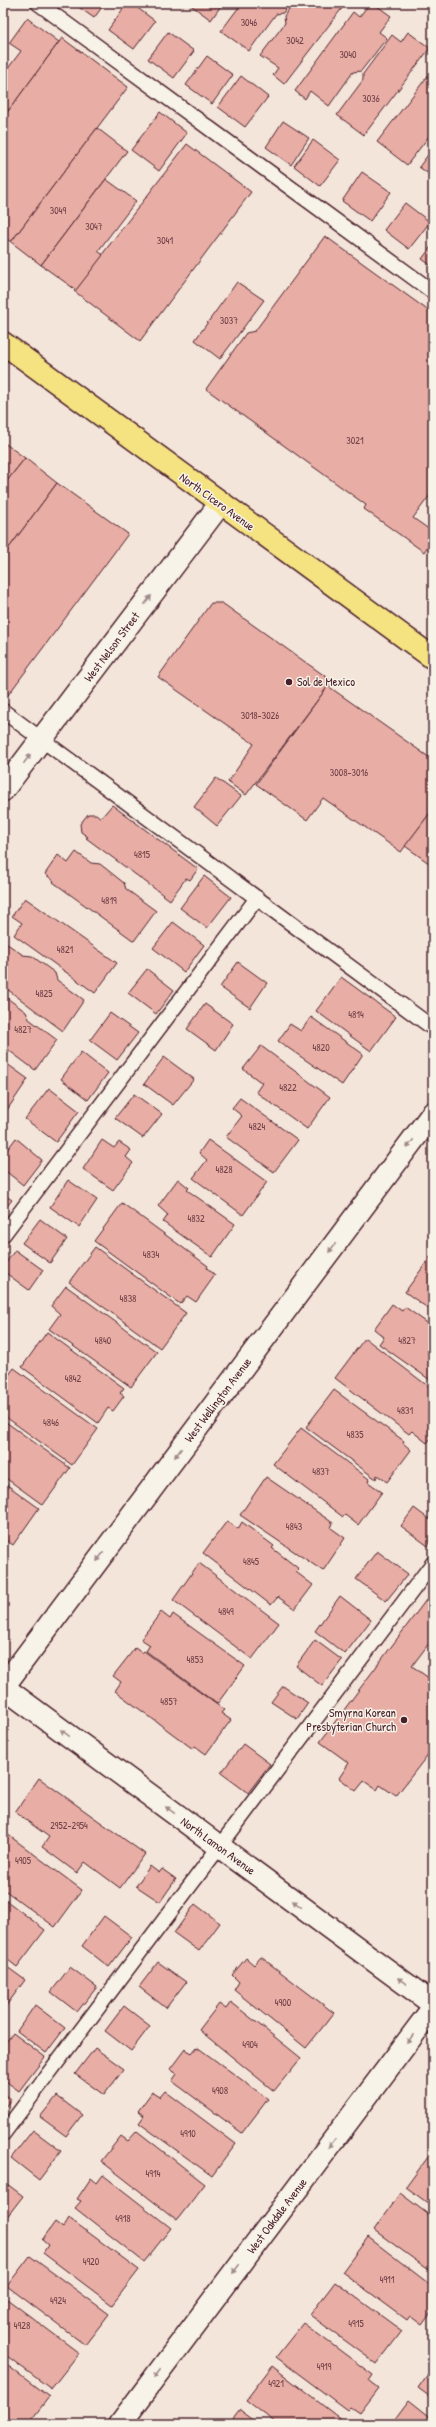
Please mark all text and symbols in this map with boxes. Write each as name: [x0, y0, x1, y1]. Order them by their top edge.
house number: 3046: [241, 16, 257, 29]
house number: 3042: [286, 34, 304, 47]
house number: 3040: [339, 48, 357, 61]
house number: 3036: [362, 92, 380, 105]
house number: 3049: [50, 204, 67, 217]
house number: 3047: [85, 220, 103, 233]
house number: 3041: [157, 234, 174, 247]
house number: 3037: [220, 314, 238, 327]
house number: 3021: [346, 434, 364, 447]
street label: North Cicero Avenue: [176, 469, 259, 535]
one-way arrow: [143, 594, 152, 605]
street label: West Nelson Street: [80, 608, 144, 685]
place label: Sol de Mexico: [297, 673, 355, 690]
marker: Sol de Mexico: [284, 677, 294, 687]
house number: 3018-3026: [241, 709, 279, 722]
one-way arrow: [22, 753, 31, 764]
house number: 3008-3016: [330, 766, 368, 779]
house number: 4815: [134, 848, 151, 861]
house number: 4819: [101, 894, 117, 907]
house number: 4821: [57, 943, 74, 956]
house number: 4825: [36, 987, 53, 1000]
house number: 4814: [348, 1008, 364, 1021]
house number: 4827: [14, 1023, 32, 1036]
house number: 4820: [312, 1041, 330, 1054]
house number: 4822: [279, 1081, 297, 1094]
house number: 4824: [249, 1120, 266, 1133]
one-way arrow: [405, 1138, 414, 1149]
house number: 4828: [215, 1163, 233, 1176]
house number: 4832: [187, 1212, 205, 1225]
one-way arrow: [328, 1243, 336, 1253]
house number: 4834: [143, 1248, 159, 1261]
house number: 4838: [120, 1292, 136, 1305]
house number: 4840: [95, 1334, 112, 1347]
house number: 4827: [398, 1334, 416, 1347]
street label: West Wellington Avenue: [180, 1354, 255, 1446]
house number: 4842: [65, 1372, 82, 1385]
house number: 4831: [397, 1404, 413, 1417]
house number: 4846: [43, 1416, 59, 1429]
house number: 4835: [347, 1428, 364, 1441]
one-way arrow: [174, 1447, 182, 1458]
house number: 4837: [312, 1465, 330, 1478]
house number: 4843: [286, 1520, 303, 1533]
one-way arrow: [96, 1551, 104, 1562]
house number: 4845: [243, 1555, 260, 1568]
house number: 4849: [218, 1605, 234, 1618]
house number: 4853: [187, 1653, 204, 1666]
house number: 4857: [160, 1695, 178, 1708]
place label: Smyrna Korean Presbyterian Church: [306, 1704, 396, 1735]
marker: Smyrna Korean Presbyterian Church: [399, 1715, 409, 1725]
one-way arrow: [60, 1729, 71, 1737]
one-way arrow: [164, 1806, 175, 1814]
street label: North Lamon Avenue: [177, 1813, 259, 1879]
house number: 2952-2954: [50, 1819, 88, 1832]
house number: 4905: [15, 1854, 32, 1867]
one-way arrow: [292, 1900, 302, 1908]
one-way arrow: [396, 1977, 407, 1985]
house number: 4900: [275, 1996, 292, 2009]
one-way arrow: [406, 2034, 414, 2045]
house number: 4904: [242, 2038, 258, 2051]
house number: 4908: [212, 2084, 228, 2097]
house number: 4910: [180, 2127, 196, 2140]
one-way arrow: [327, 2138, 336, 2149]
house number: 4914: [146, 2167, 161, 2180]
street label: West Oakdale Avenue: [243, 2174, 311, 2257]
house number: 4918: [115, 2212, 131, 2225]
house number: 4920: [83, 2255, 100, 2268]
one-way arrow: [232, 2264, 241, 2275]
house number: 4911: [380, 2273, 395, 2286]
house number: 4924: [50, 2294, 66, 2307]
house number: 4915: [348, 2317, 364, 2330]
house number: 4928: [14, 2319, 30, 2332]
house number: 4919: [317, 2360, 332, 2373]
one-way arrow: [154, 2368, 162, 2379]
house number: 4921: [268, 2377, 284, 2390]

